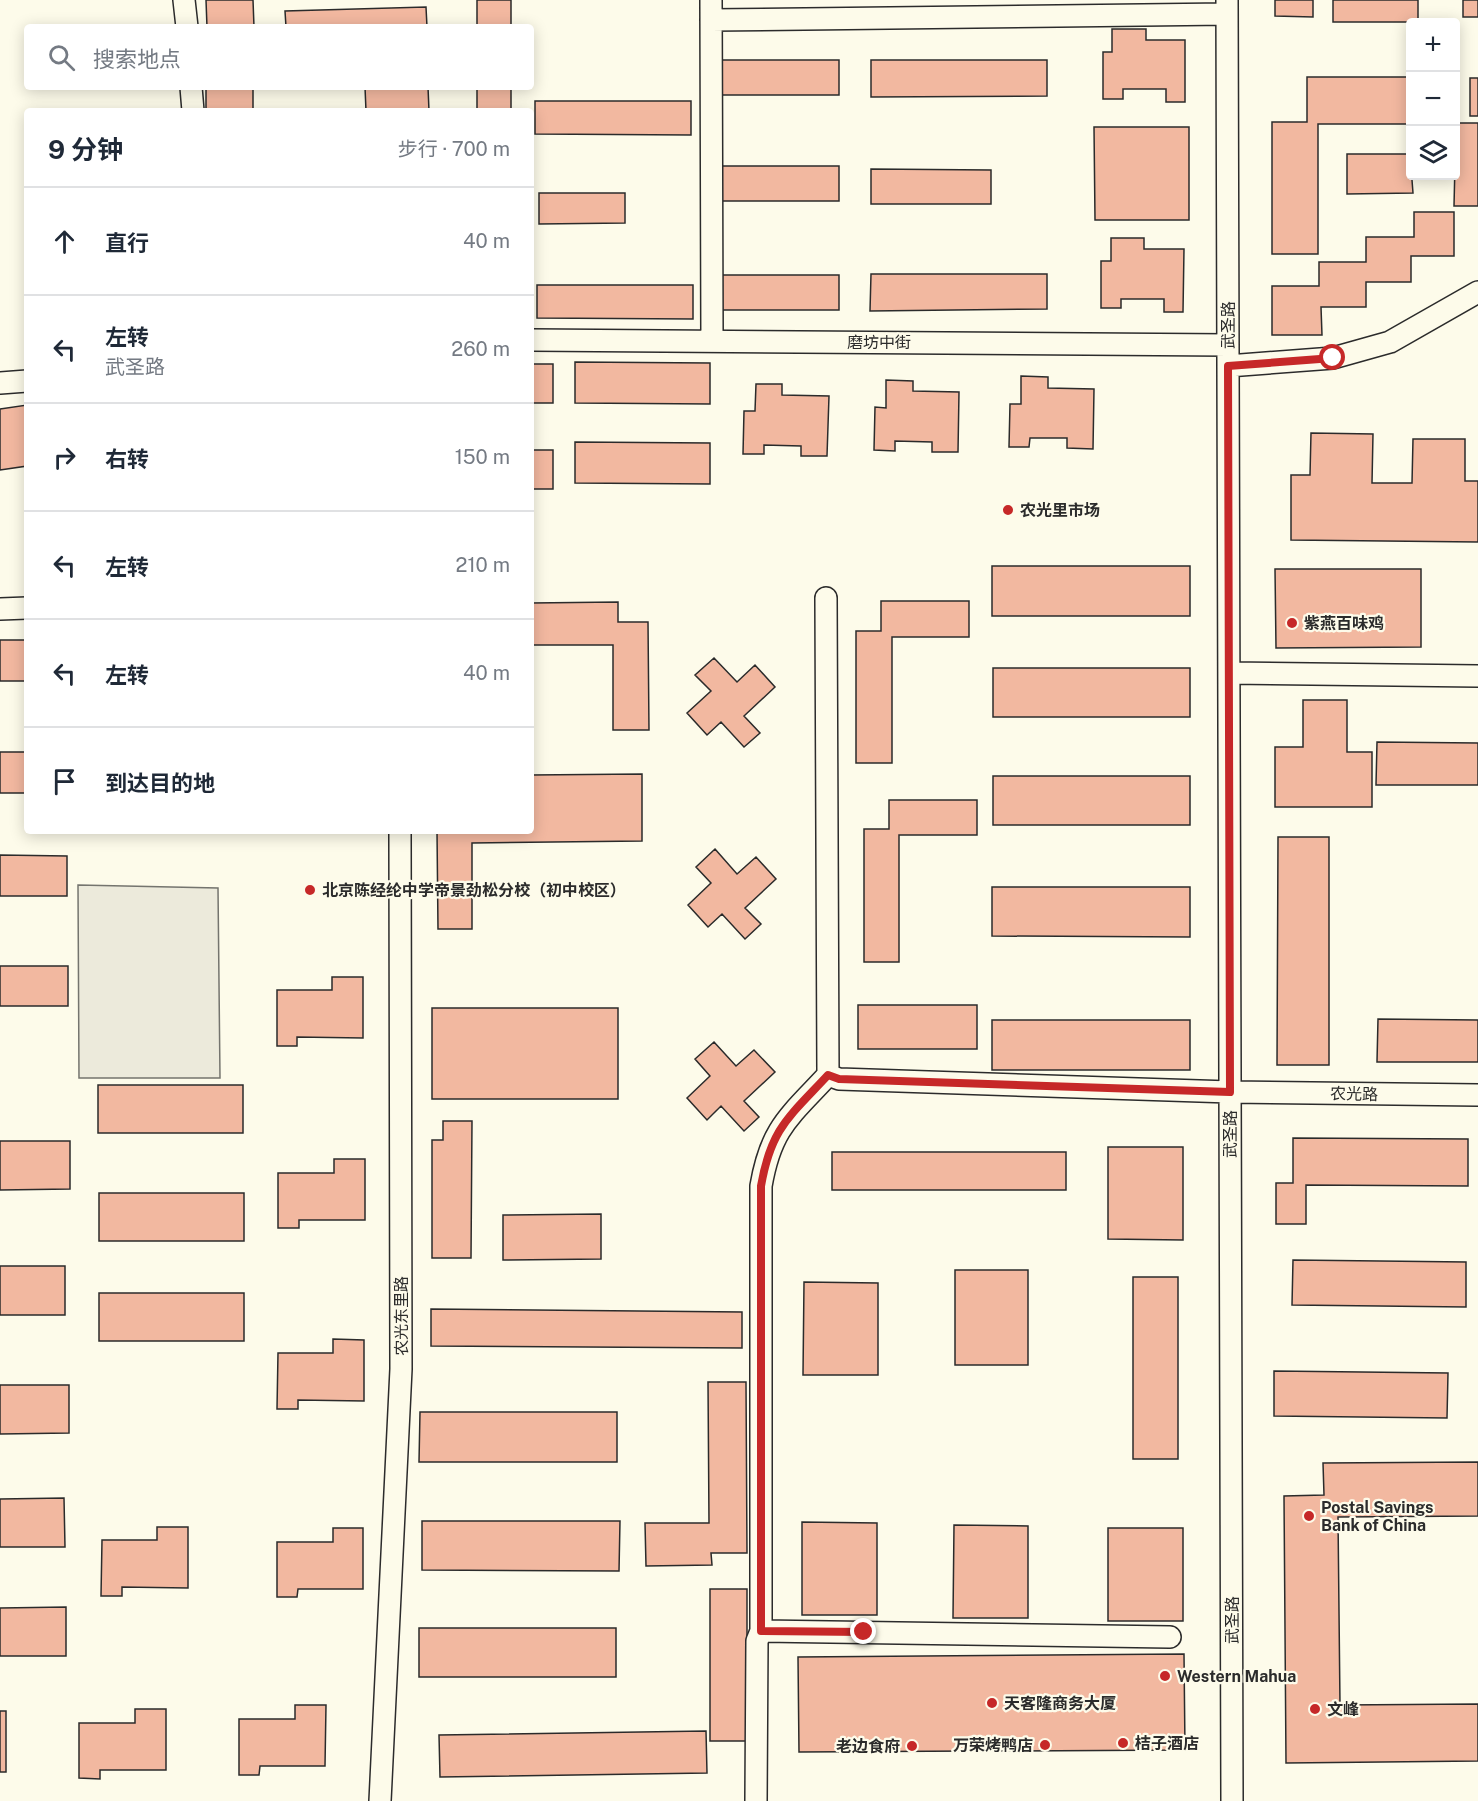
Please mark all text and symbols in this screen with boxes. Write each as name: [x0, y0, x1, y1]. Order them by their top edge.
map controls: [1406, 18, 1460, 180]
button: +: [1406, 18, 1460, 72]
search box: [24, 24, 534, 90]
icon: search: [45, 41, 78, 74]
text: 搜索地点: [93, 46, 181, 72]
button: −: [1406, 72, 1460, 126]
button: layers: [1406, 126, 1460, 180]
text: 9 分钟: [48, 134, 123, 165]
text: 步行 · 700 m: [398, 137, 510, 161]
icon: ahead: [48, 225, 81, 258]
text: 40 m: [463, 229, 510, 253]
text: 直行: [105, 230, 149, 256]
street label: 武圣路: [1219, 301, 1238, 349]
text: 左转: [105, 324, 149, 350]
icon: left: [48, 333, 81, 366]
street label: 磨坊中街: [847, 333, 911, 352]
text: 260 m: [451, 337, 510, 361]
route start: [1319, 344, 1345, 370]
text: 武圣路: [105, 355, 165, 379]
icon: right: [48, 441, 81, 474]
text: 150 m: [455, 445, 510, 469]
text: 右转: [105, 446, 149, 472]
place label: 农光里市场: [1020, 501, 1100, 520]
marker: 农光里市场: [1001, 503, 1015, 517]
icon: left: [48, 549, 81, 582]
text: 210 m: [456, 553, 510, 577]
text: 左转: [105, 554, 149, 580]
place label: 紫燕百味鸡: [1304, 614, 1384, 633]
marker: 紫燕百味鸡: [1285, 616, 1299, 630]
icon: left: [48, 657, 81, 690]
text: 40 m: [463, 661, 510, 685]
text: 左转: [105, 662, 149, 688]
icon: arrive: [48, 765, 81, 798]
text: 到达目的地: [105, 770, 215, 796]
place label: 北京陈经纶中学帝景劲松分校（初中校区）: [322, 881, 626, 900]
marker: 北京陈经纶中学帝景劲松分校（初中校区）: [303, 883, 317, 897]
street label: 农光路: [1330, 1084, 1378, 1104]
street label: 武圣路: [1221, 1110, 1240, 1158]
street label: 农光东里路: [392, 1276, 411, 1356]
place label: Postal Savings Bank of China: [1321, 1498, 1434, 1535]
marker: Postal Savings Bank of China: [1302, 1509, 1316, 1523]
street label: 武圣路: [1223, 1596, 1242, 1644]
route end: [850, 1618, 876, 1644]
place label: Western Mahua: [1177, 1667, 1296, 1686]
marker: Western Mahua: [1158, 1669, 1172, 1683]
place label: 天客隆商务大厦: [1004, 1694, 1116, 1713]
marker: 天客隆商务大厦: [985, 1696, 999, 1710]
place label: 文峰: [1327, 1700, 1359, 1719]
marker: 文峰: [1308, 1702, 1322, 1716]
place label: 桔子酒店: [1135, 1734, 1199, 1753]
place label: 万荣烤鸭店: [953, 1736, 1033, 1755]
marker: 桔子酒店: [1116, 1736, 1130, 1750]
place label: 老边食府: [836, 1737, 900, 1756]
marker: 万荣烤鸭店: [1038, 1738, 1052, 1752]
marker: 老边食府: [905, 1739, 919, 1753]

